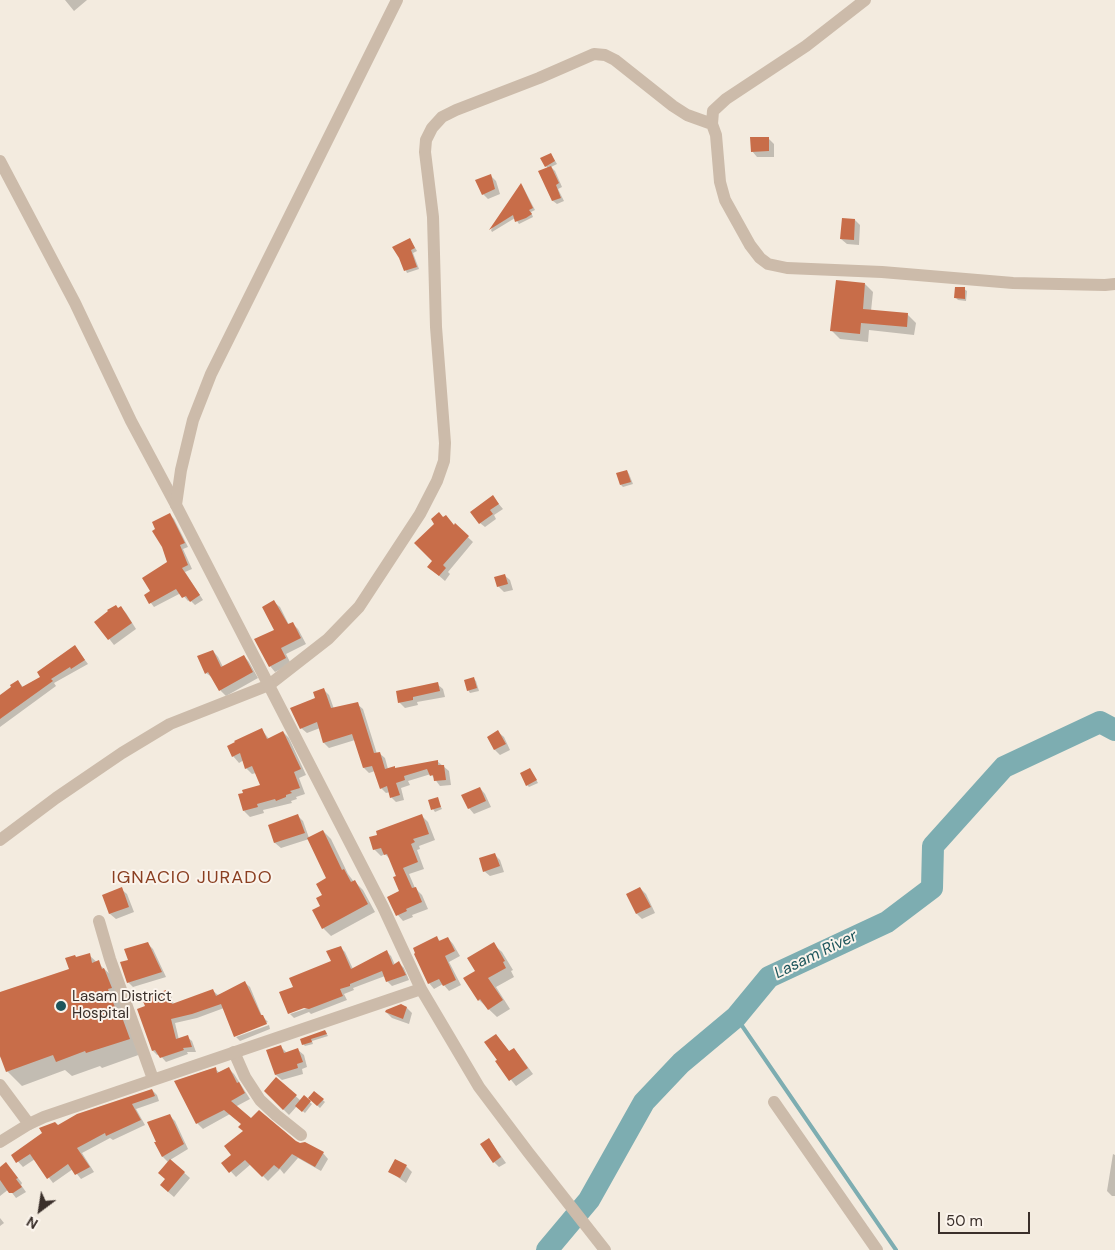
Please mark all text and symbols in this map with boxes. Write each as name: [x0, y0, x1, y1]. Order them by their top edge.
district label: IGNACIO JURADO: [110, 867, 274, 889]
water label: Lasam River: [772, 927, 860, 983]
place label: Lasam District Hospital: [72, 988, 172, 1023]
marker: Lasam District Hospital: [54, 999, 68, 1013]
north arrow: [15, 1185, 65, 1235]
scale bar: [940, 1202, 1032, 1234]
text: 50 m: [946, 1211, 983, 1231]
text: N: [23, 1213, 41, 1233]

